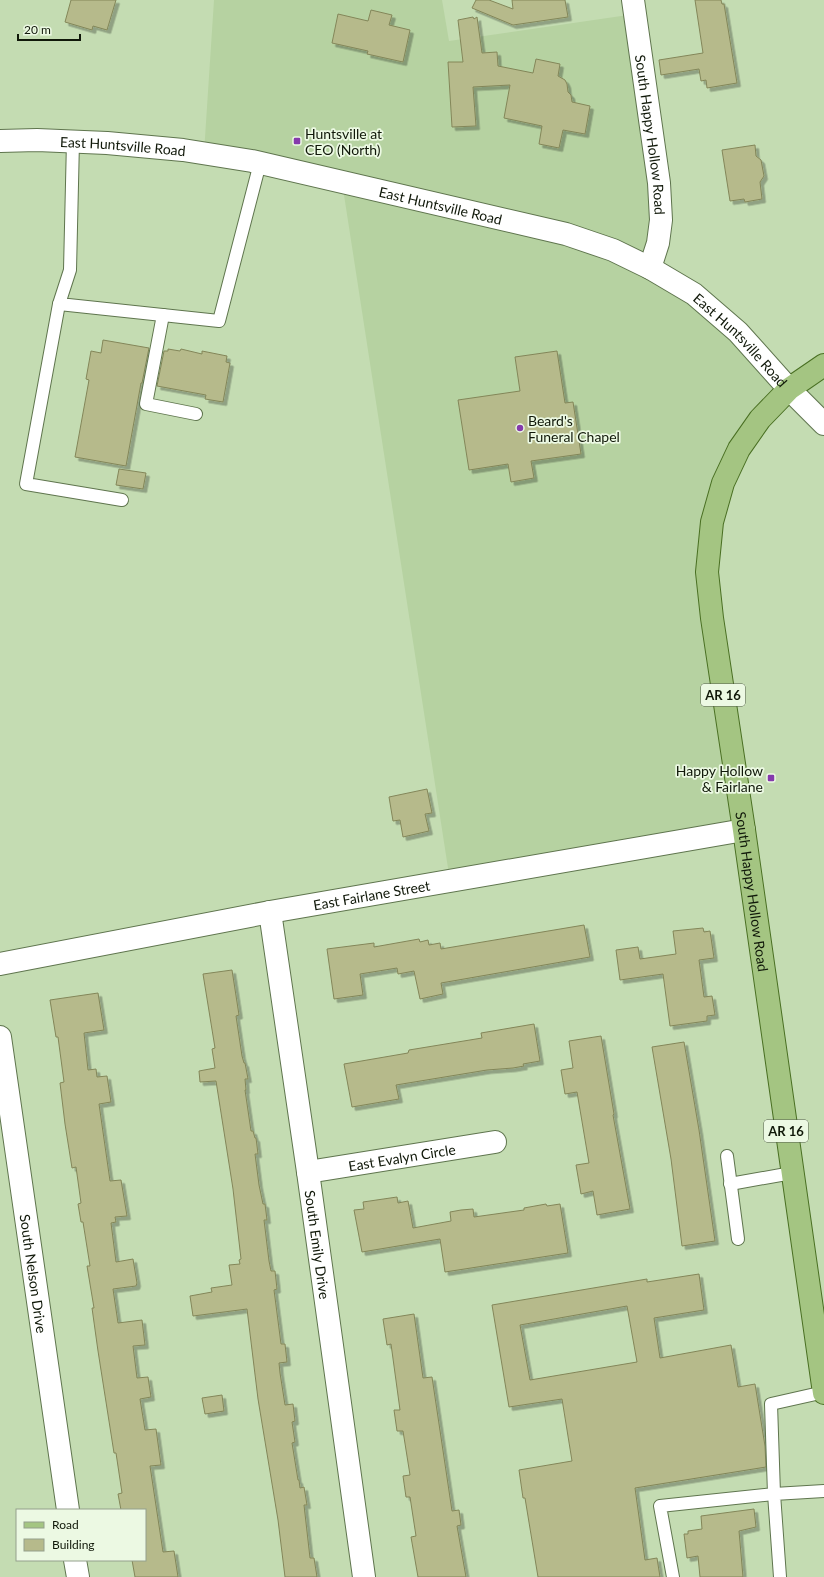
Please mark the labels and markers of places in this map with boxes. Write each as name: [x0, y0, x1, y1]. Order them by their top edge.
place label: Huntsville at CEO (North): [305, 125, 382, 158]
marker: Huntsville at CEO (North): [292, 136, 302, 146]
place label: Beard's Funeral Chapel: [528, 412, 620, 445]
marker: Beard's Funeral Chapel: [515, 423, 525, 433]
place label: Happy Hollow & Fairlane: [676, 762, 763, 795]
marker: Happy Hollow & Fairlane: [766, 773, 776, 783]

